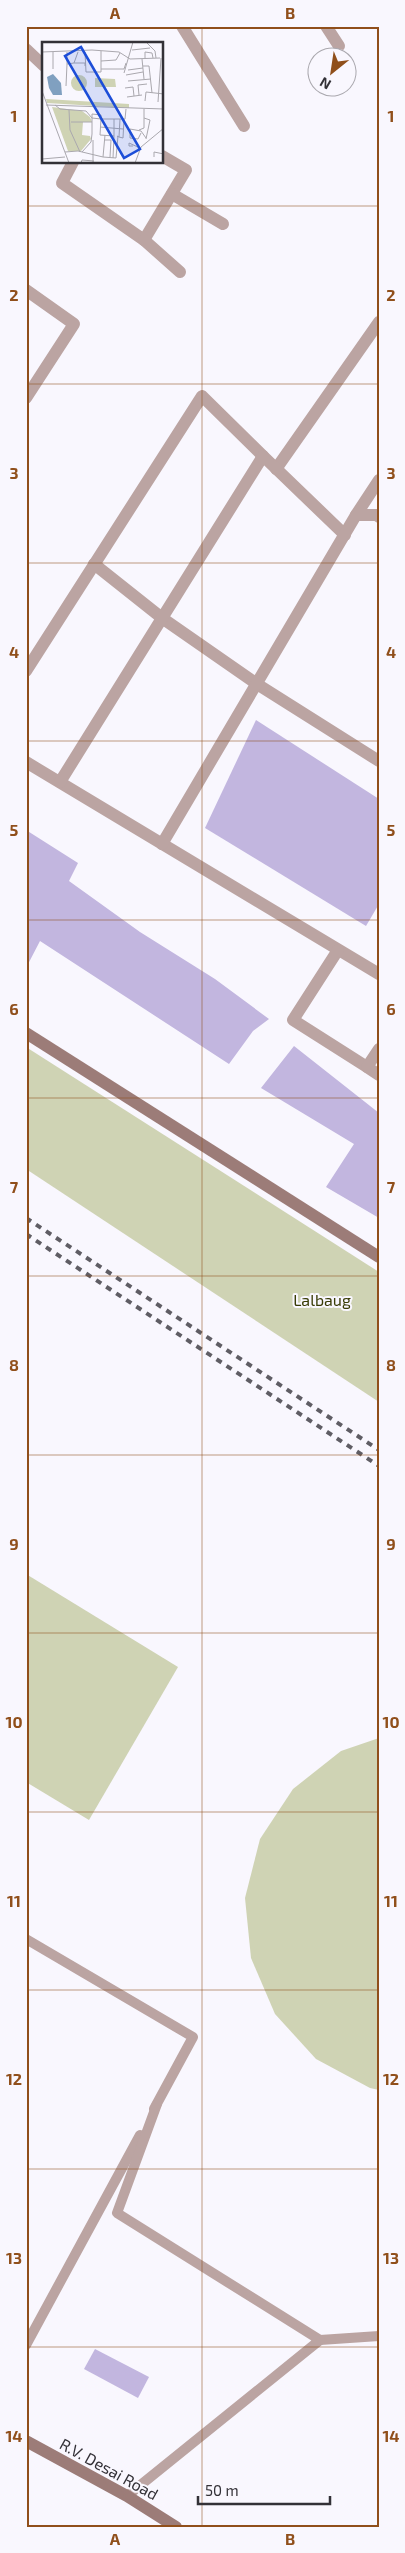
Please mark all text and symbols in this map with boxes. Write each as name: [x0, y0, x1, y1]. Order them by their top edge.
text: A: [110, 3, 121, 22]
text: B: [285, 3, 295, 22]
inset map: [42, 42, 164, 164]
north arrow: [308, 48, 358, 98]
text: N: [317, 74, 334, 94]
text: 1: [11, 106, 17, 125]
text: 1: [388, 106, 394, 125]
text: 2: [9, 285, 19, 304]
text: 2: [386, 285, 396, 304]
text: 3: [9, 463, 19, 482]
text: 3: [386, 463, 396, 482]
text: 4: [9, 642, 19, 661]
text: 4: [386, 642, 396, 661]
text: 5: [10, 820, 19, 839]
text: 5: [387, 820, 396, 839]
text: 6: [9, 999, 19, 1018]
text: 6: [386, 999, 396, 1018]
text: 7: [10, 1177, 19, 1196]
text: 7: [387, 1177, 396, 1196]
park label: Lalbaug: [293, 1290, 351, 1309]
text: 8: [9, 1355, 19, 1374]
text: 8: [386, 1355, 396, 1374]
text: 9: [9, 1534, 19, 1553]
text: 9: [386, 1534, 396, 1553]
text: 10: [5, 1712, 23, 1731]
text: 10: [382, 1712, 400, 1731]
text: 11: [7, 1891, 21, 1910]
text: 11: [384, 1891, 398, 1910]
text: 12: [6, 2069, 22, 2088]
text: 12: [383, 2069, 399, 2088]
text: 13: [6, 2248, 22, 2267]
text: 13: [383, 2248, 399, 2267]
text: 14: [5, 2426, 23, 2445]
text: 14: [382, 2426, 400, 2445]
street label: R.V. Desai Road: [57, 2434, 162, 2503]
scale bar: [198, 2473, 330, 2505]
text: 50 m: [205, 2481, 239, 2499]
text: A: [110, 2529, 121, 2548]
text: B: [285, 2529, 295, 2548]

